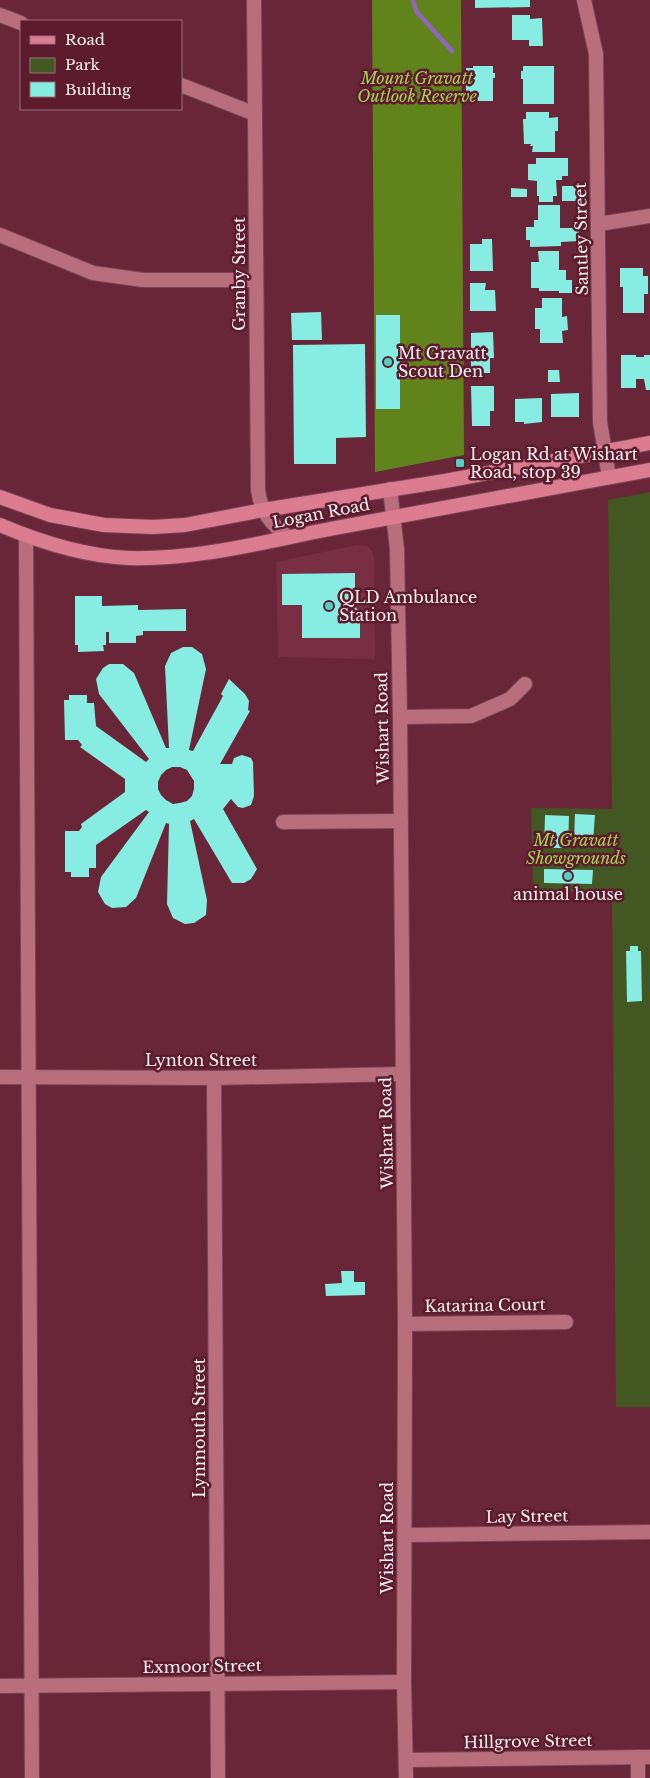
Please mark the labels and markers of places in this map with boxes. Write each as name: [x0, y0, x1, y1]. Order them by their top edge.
place label: Mt Gravatt Scout Den: [398, 343, 486, 381]
marker: Mt Gravatt Scout Den: [382, 356, 394, 368]
place label: Logan Rd at Wishart Road, stop 39: [470, 444, 638, 482]
marker: Logan Rd at Wishart Road, stop 39: [454, 457, 466, 469]
place label: QLD Ambulance Station: [339, 587, 477, 625]
marker: QLD Ambulance Station: [323, 600, 335, 612]
marker: animal house: [562, 870, 574, 882]
place label: animal house: [513, 884, 623, 904]

